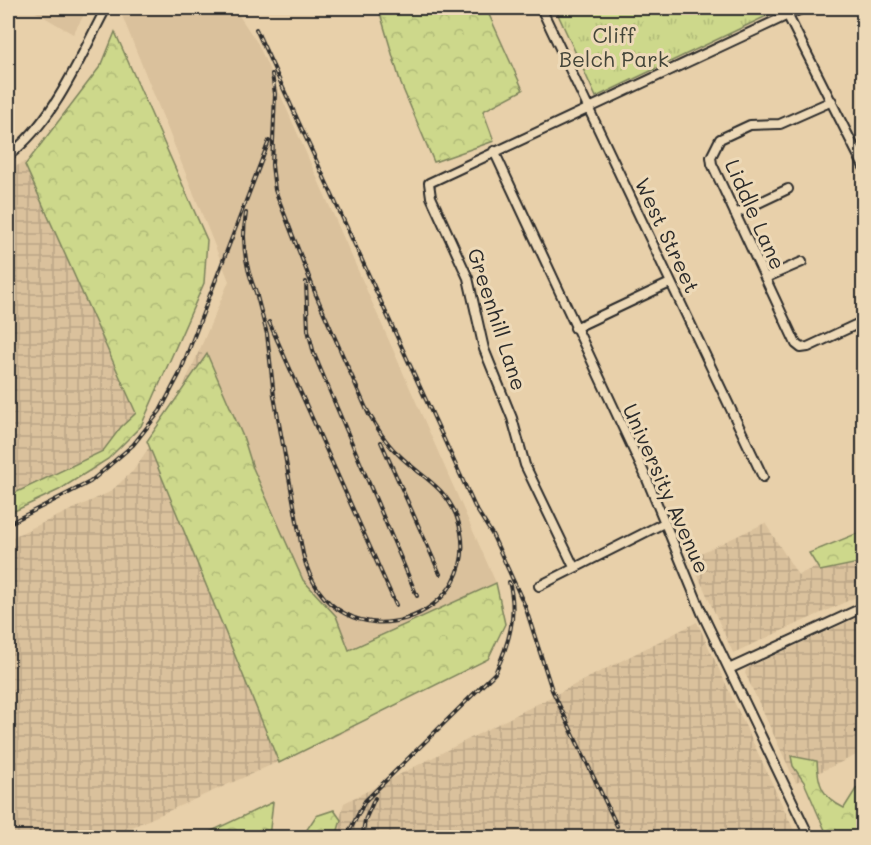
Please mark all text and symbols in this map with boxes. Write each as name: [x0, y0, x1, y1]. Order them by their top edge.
park label: Cliff Belch Park: [559, 21, 669, 72]
street label: Liddle Lane: [720, 155, 792, 273]
street label: West Street: [629, 173, 707, 297]
street label: Greenhill Lane: [462, 244, 534, 394]
street label: University Avenue: [617, 399, 717, 577]

